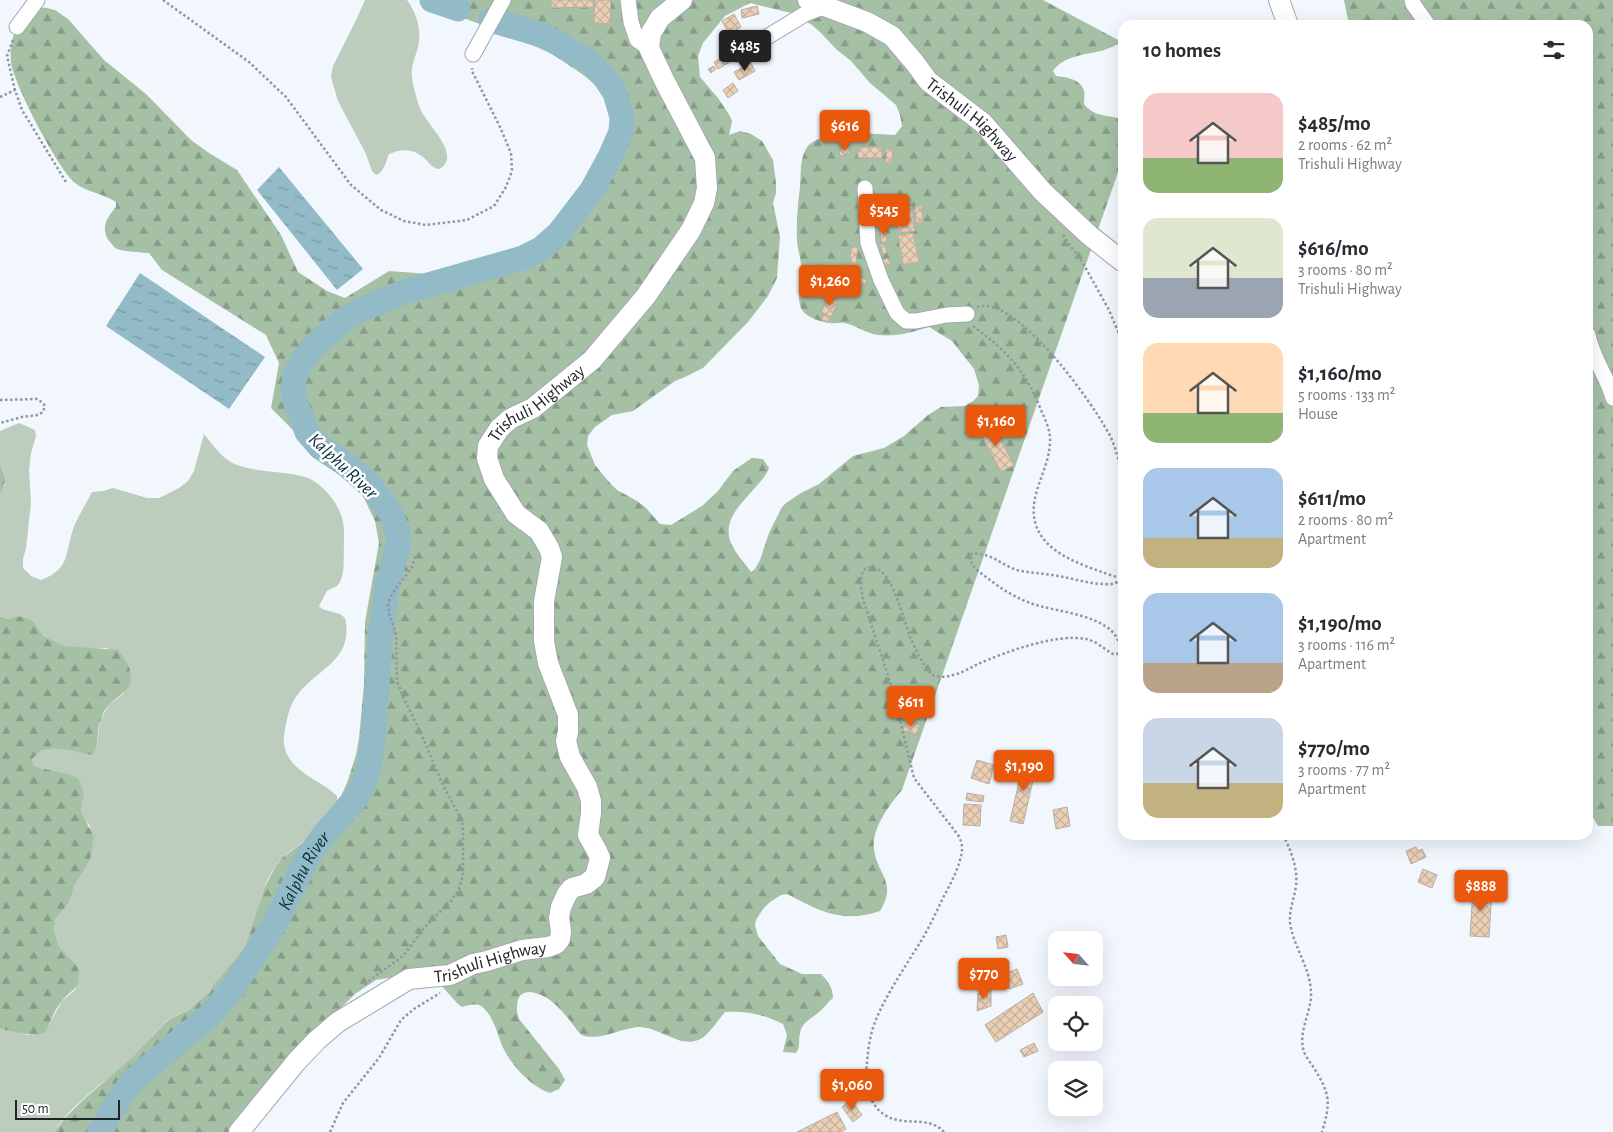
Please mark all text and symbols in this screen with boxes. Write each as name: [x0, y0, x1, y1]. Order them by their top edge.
pin: $485: [715, 30, 775, 72]
icon: filters: [1540, 36, 1568, 64]
text: $485: [730, 38, 760, 54]
text: 10 homes: [1143, 40, 1221, 61]
street label: Trishuli Highway: [922, 75, 1021, 166]
pin: $616: [815, 110, 875, 152]
icon: home: [1183, 113, 1243, 173]
text: $485/mo: [1298, 113, 1371, 134]
text: $616: [831, 118, 859, 134]
text: 2 rooms · 62 m²: [1298, 137, 1392, 153]
text: Trishuli Highway: [1298, 156, 1402, 172]
pin: $545: [854, 194, 914, 236]
text: $545: [869, 202, 899, 218]
icon: home: [1183, 238, 1243, 298]
text: $616/mo: [1298, 238, 1369, 259]
text: 3 rooms · 80 m²: [1298, 262, 1393, 278]
pin: $1,260: [789, 264, 871, 307]
text: $1,260: [810, 273, 850, 289]
text: Trishuli Highway: [1298, 281, 1402, 297]
street label: Trishuli Highway: [485, 361, 589, 445]
icon: home: [1183, 363, 1243, 423]
text: $1,160/mo: [1298, 363, 1382, 384]
text: 5 rooms · 133 m²: [1298, 387, 1395, 403]
pin: $1,160: [955, 404, 1037, 447]
text: House: [1298, 406, 1338, 422]
text: $1,160: [977, 413, 1015, 429]
water label: Kalphu River: [305, 430, 382, 503]
icon: home: [1183, 488, 1243, 548]
text: $611/mo: [1298, 488, 1366, 509]
text: 2 rooms · 80 m²: [1298, 512, 1393, 528]
text: Apartment: [1298, 531, 1366, 547]
icon: home: [1183, 613, 1243, 673]
text: $1,190/mo: [1298, 613, 1382, 634]
text: 3 rooms · 116 m²: [1298, 637, 1395, 653]
text: Apartment: [1298, 656, 1366, 672]
pin: $611: [881, 686, 941, 728]
text: $611: [898, 694, 924, 710]
icon: home: [1183, 738, 1243, 798]
text: $770/mo: [1298, 738, 1370, 759]
pin: $1,190: [983, 750, 1065, 792]
text: $1,190: [1005, 758, 1043, 774]
text: 3 rooms · 77 m²: [1298, 762, 1390, 778]
text: Apartment: [1298, 781, 1366, 797]
water label: Kalphu River: [275, 828, 334, 913]
pin: $888: [1451, 870, 1511, 912]
text: $888: [1466, 878, 1496, 894]
north arrow: [1048, 931, 1102, 986]
map controls: [1048, 931, 1103, 1116]
street label: Trishuli Highway: [433, 939, 548, 987]
pin: $770: [954, 958, 1014, 1000]
text: $770: [969, 966, 999, 982]
button: locate: [1048, 996, 1103, 1051]
button: layers: [1048, 1061, 1103, 1116]
pin: $1,060: [811, 1068, 893, 1111]
text: $1,060: [831, 1077, 873, 1093]
scale bar: [15, 1097, 120, 1120]
text: 50 m: [22, 1102, 49, 1116]

